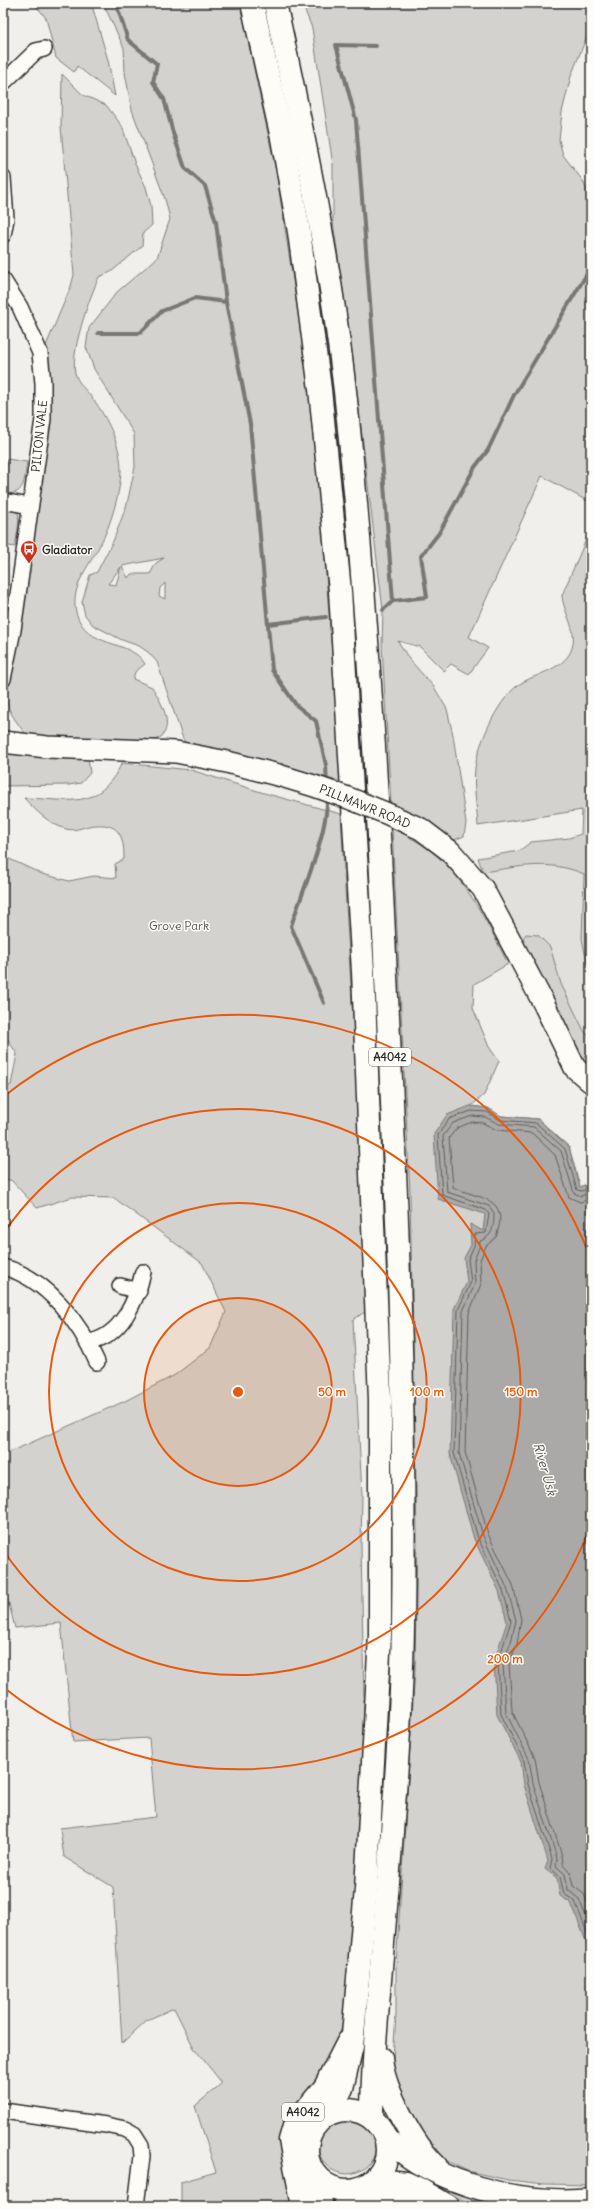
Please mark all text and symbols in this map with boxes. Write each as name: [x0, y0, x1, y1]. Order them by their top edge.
street label: PILTON VALE: [28, 399, 50, 473]
bus stop icon: Gladiator: [19, 539, 39, 564]
place label: Gladiator: [42, 542, 93, 557]
street label: PILLMAWR ROAD: [317, 781, 413, 831]
park label: Grove Park: [149, 918, 209, 933]
road number: A4042: [369, 1048, 411, 1066]
text: 50 m: [318, 1384, 347, 1399]
text: 100 m: [410, 1384, 444, 1399]
text: 150 m: [505, 1384, 538, 1399]
centre of rings: [231, 1385, 245, 1399]
water label: River Usk: [529, 1441, 561, 1499]
text: 200 m: [487, 1651, 523, 1666]
road number: A4042: [282, 2103, 324, 2121]

